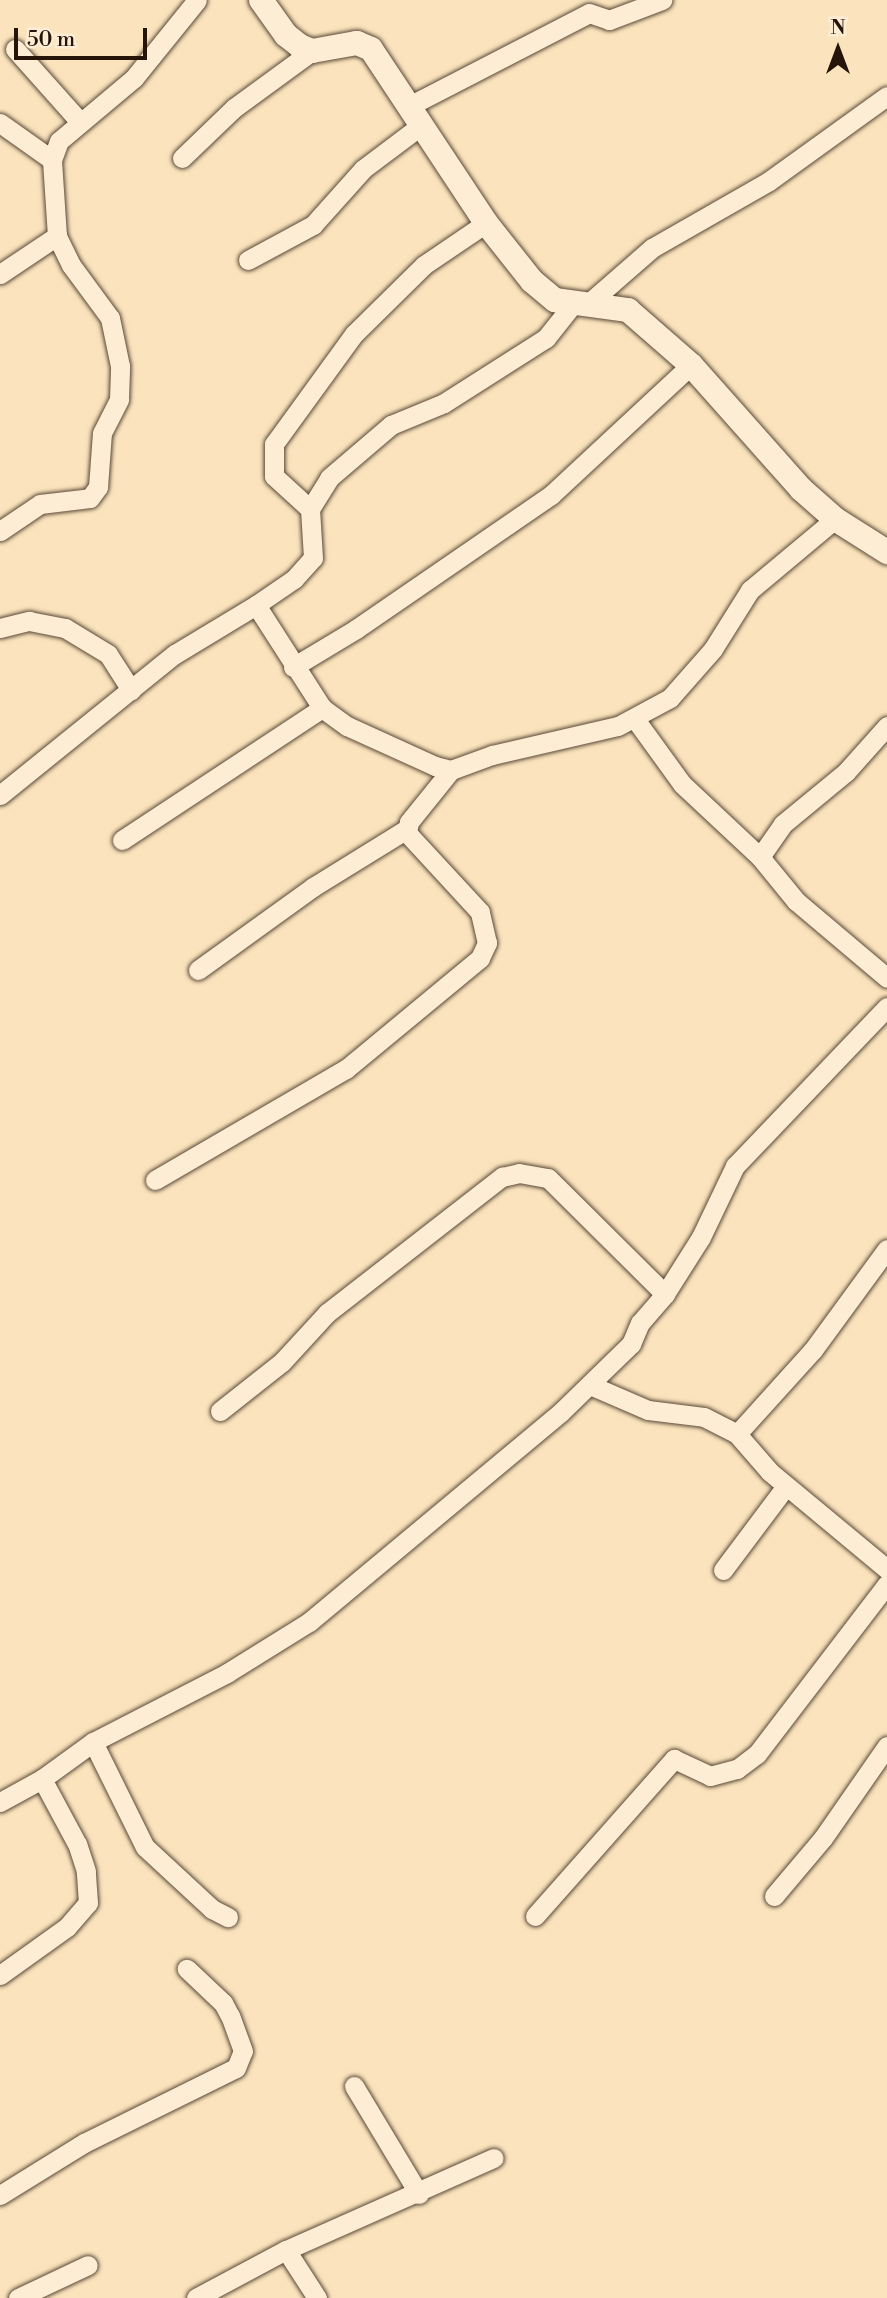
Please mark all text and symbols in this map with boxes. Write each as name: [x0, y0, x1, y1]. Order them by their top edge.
scale bar: [18, 14, 150, 58]
north arrow: [803, 14, 873, 84]
text: N: [830, 16, 846, 40]
text: 50 m: [27, 27, 75, 53]

